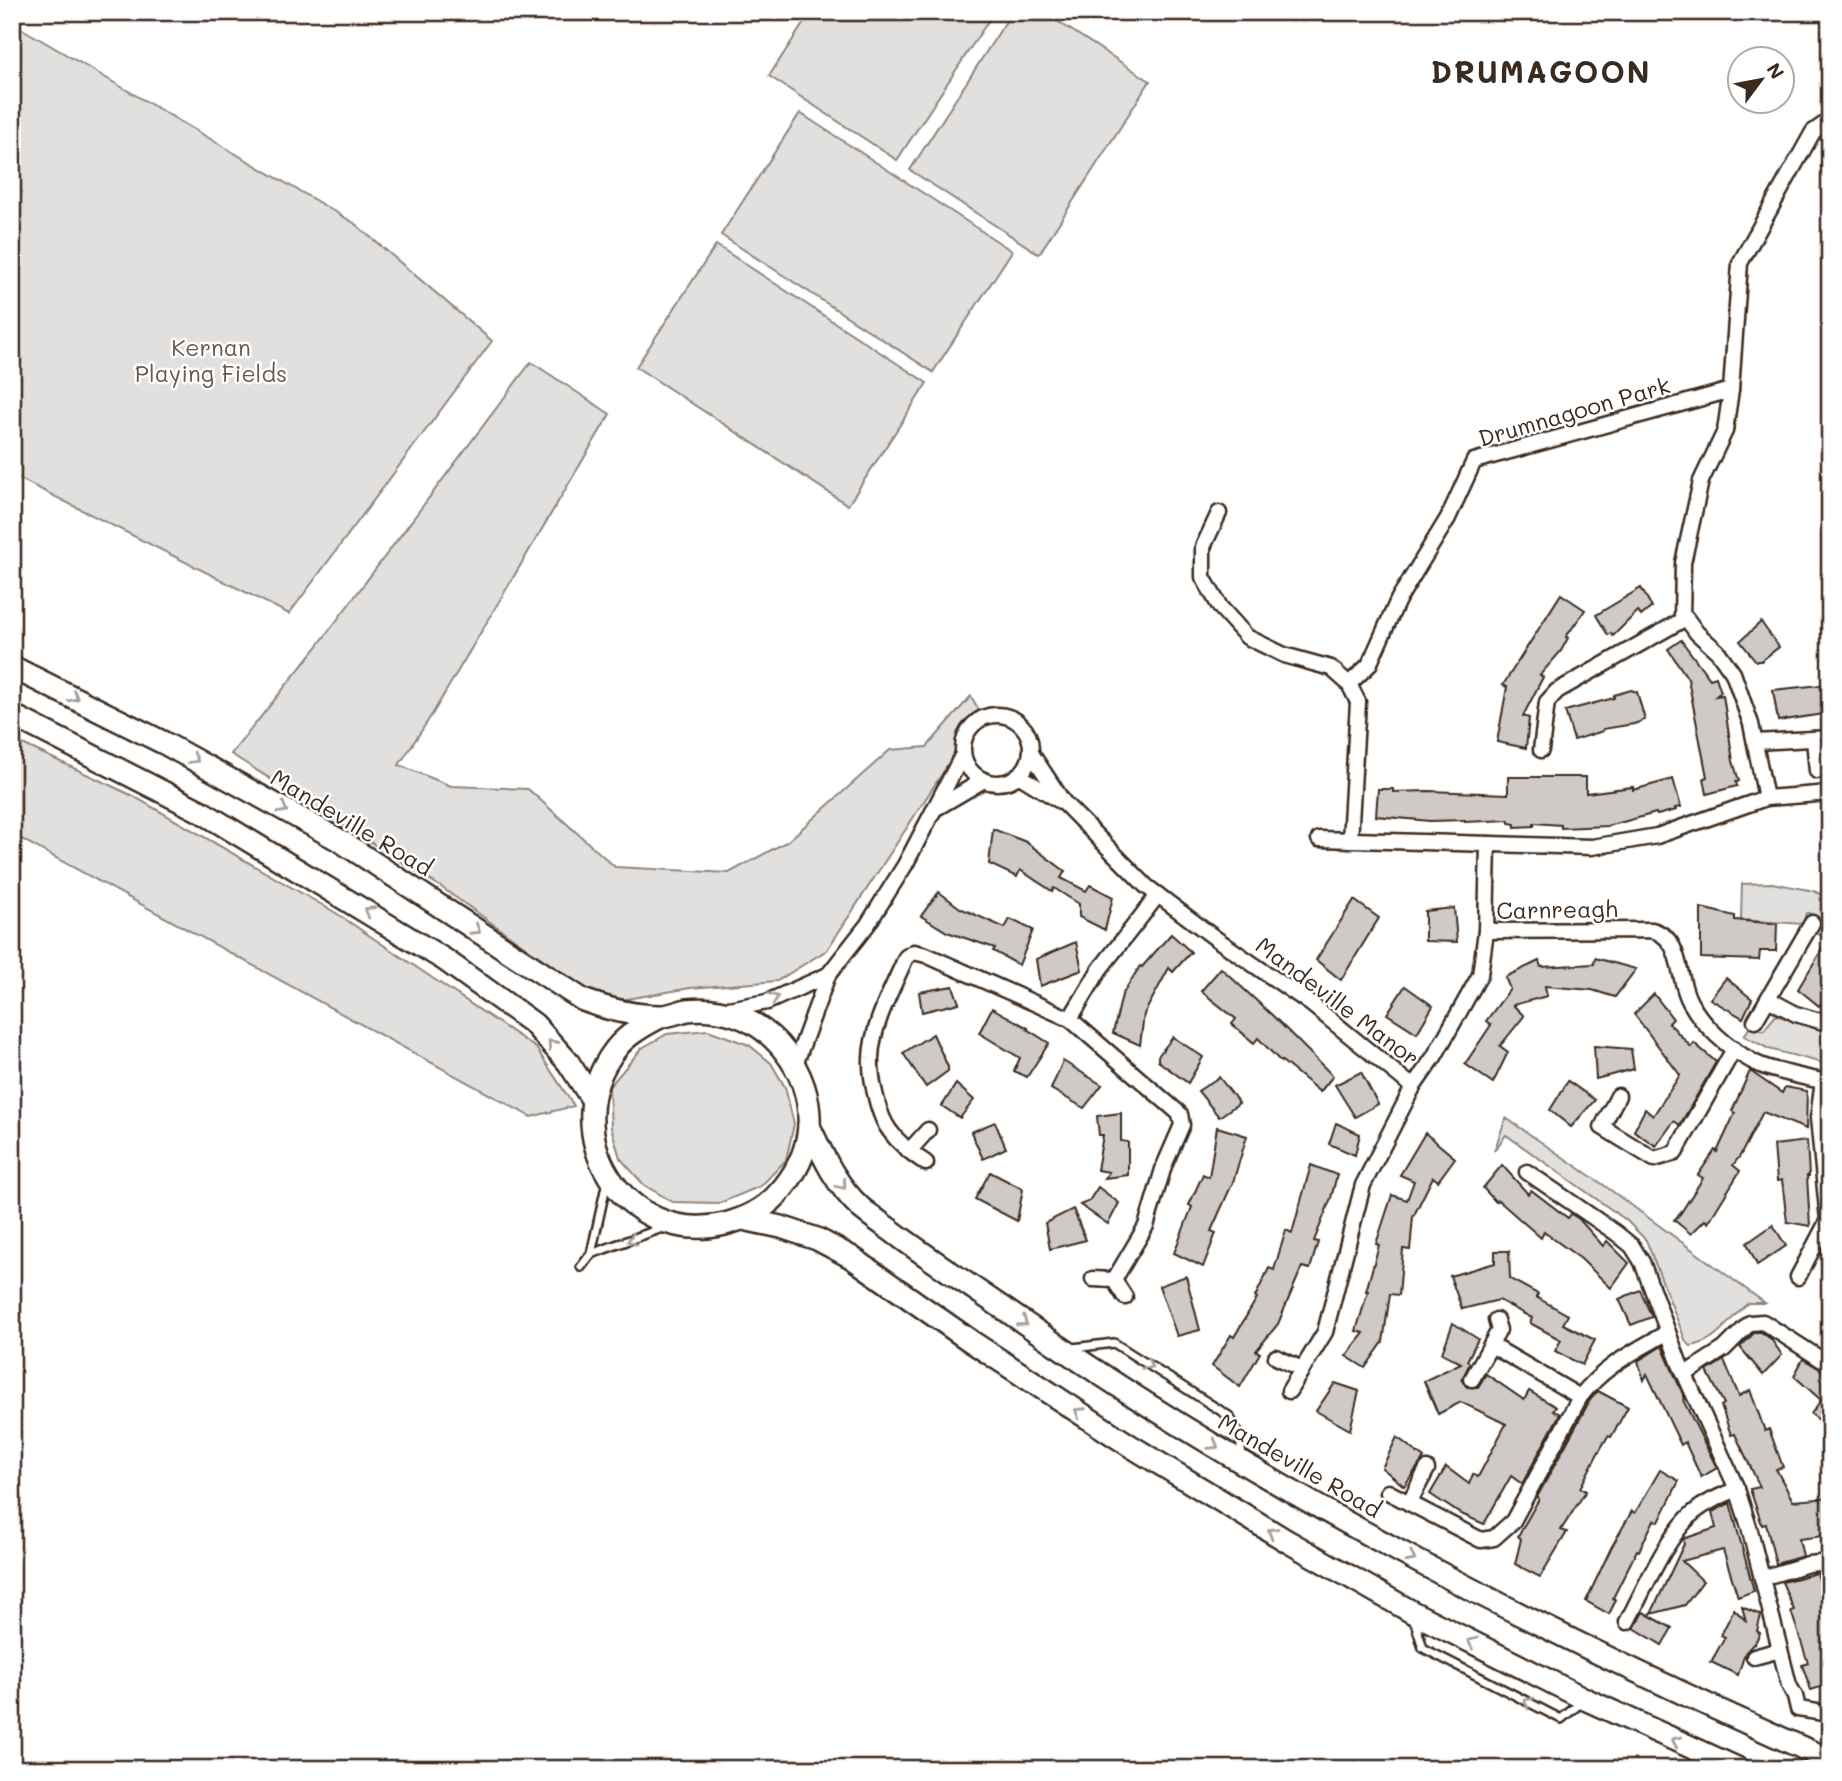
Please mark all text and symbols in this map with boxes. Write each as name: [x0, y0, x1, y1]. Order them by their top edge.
north arrow: [1727, 46, 1797, 116]
district label: DRUMAGOON: [1430, 51, 1652, 91]
text: N: [1761, 58, 1790, 83]
park label: Kernan Playing Fields: [135, 332, 287, 388]
street label: Drumnagoon Park: [1475, 369, 1673, 453]
one-way arrow: [67, 689, 79, 703]
one-way arrow: [187, 751, 199, 764]
street label: Mandeville Road: [265, 762, 439, 882]
one-way arrow: [276, 801, 288, 814]
street label: Carnreagh: [1496, 893, 1618, 925]
one-way arrow: [363, 907, 376, 920]
one-way arrow: [468, 921, 481, 934]
street label: Mandeville Manor: [1250, 930, 1426, 1072]
one-way arrow: [768, 993, 780, 1007]
one-way arrow: [548, 1039, 560, 1052]
one-way arrow: [834, 1177, 846, 1190]
one-way arrow: [626, 1232, 638, 1246]
one-way arrow: [1015, 1314, 1028, 1327]
one-way arrow: [1140, 1356, 1153, 1369]
street label: Mandeville Road: [1213, 1406, 1387, 1524]
one-way arrow: [1074, 1408, 1087, 1420]
one-way arrow: [1207, 1436, 1220, 1449]
one-way arrow: [1267, 1528, 1280, 1541]
one-way arrow: [1404, 1550, 1416, 1563]
one-way arrow: [1467, 1636, 1479, 1650]
one-way arrow: [1523, 1696, 1535, 1710]
one-way arrow: [1671, 1735, 1683, 1749]

